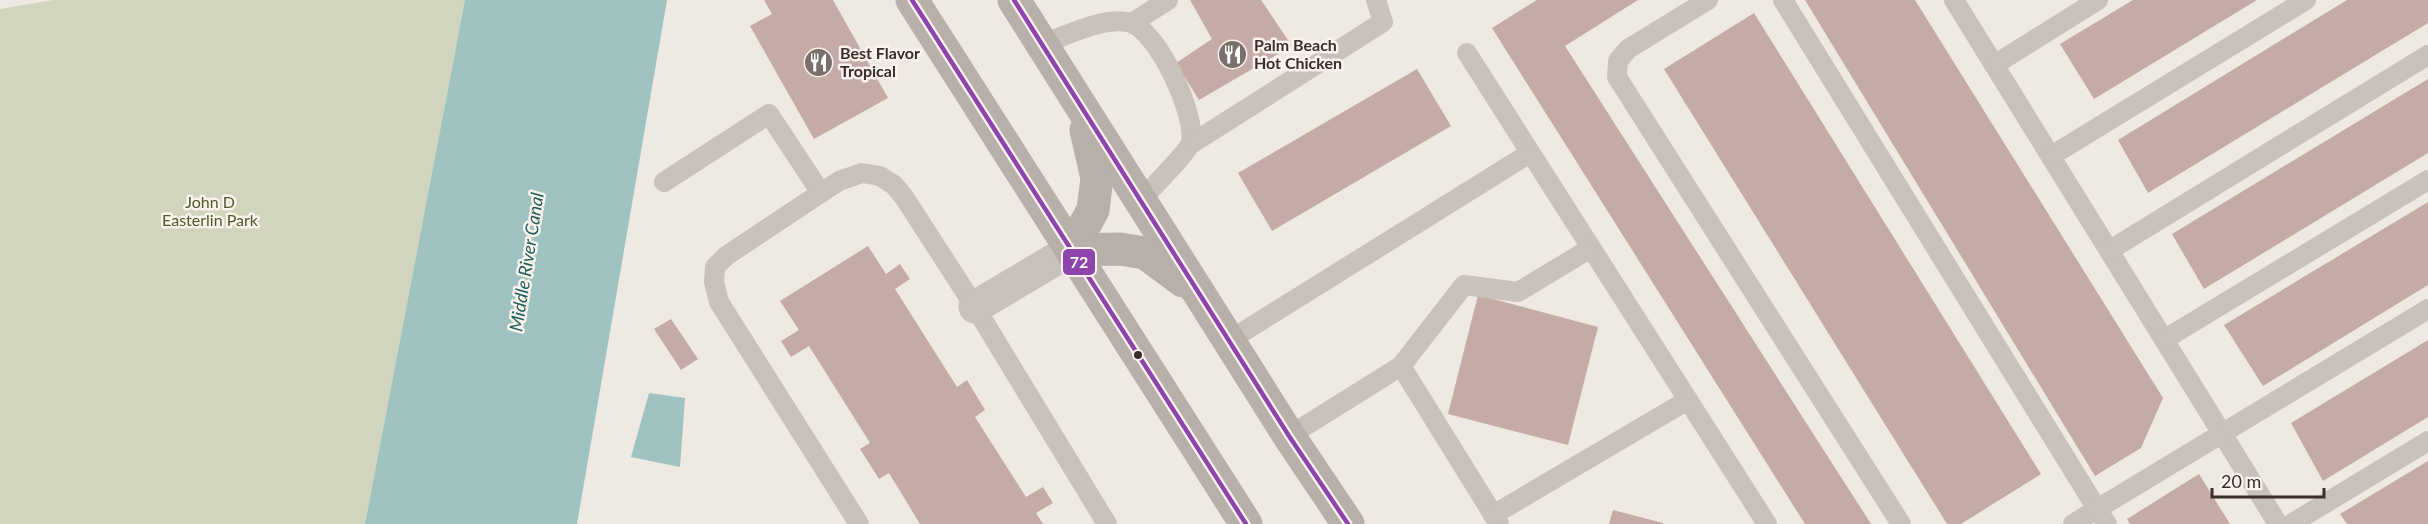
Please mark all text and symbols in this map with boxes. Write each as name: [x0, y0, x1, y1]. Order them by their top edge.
place label: Palm Beach Hot Chicken: [1254, 35, 1342, 72]
restaurant icon: Palm Beach Hot Chicken: [1217, 38, 1249, 70]
place label: Best Flavor Tropical: [840, 43, 920, 80]
restaurant icon: Best Flavor Tropical: [803, 46, 835, 78]
water label: Middle River Canal: [504, 191, 548, 333]
park label: John D Easterlin Park: [162, 192, 259, 229]
line badge: 72: [1062, 248, 1096, 276]
text: 72: [1070, 252, 1088, 271]
unlabelled marker: [1132, 349, 1144, 361]
scale bar: [2212, 461, 2324, 499]
text: 20 m: [2221, 470, 2261, 492]

